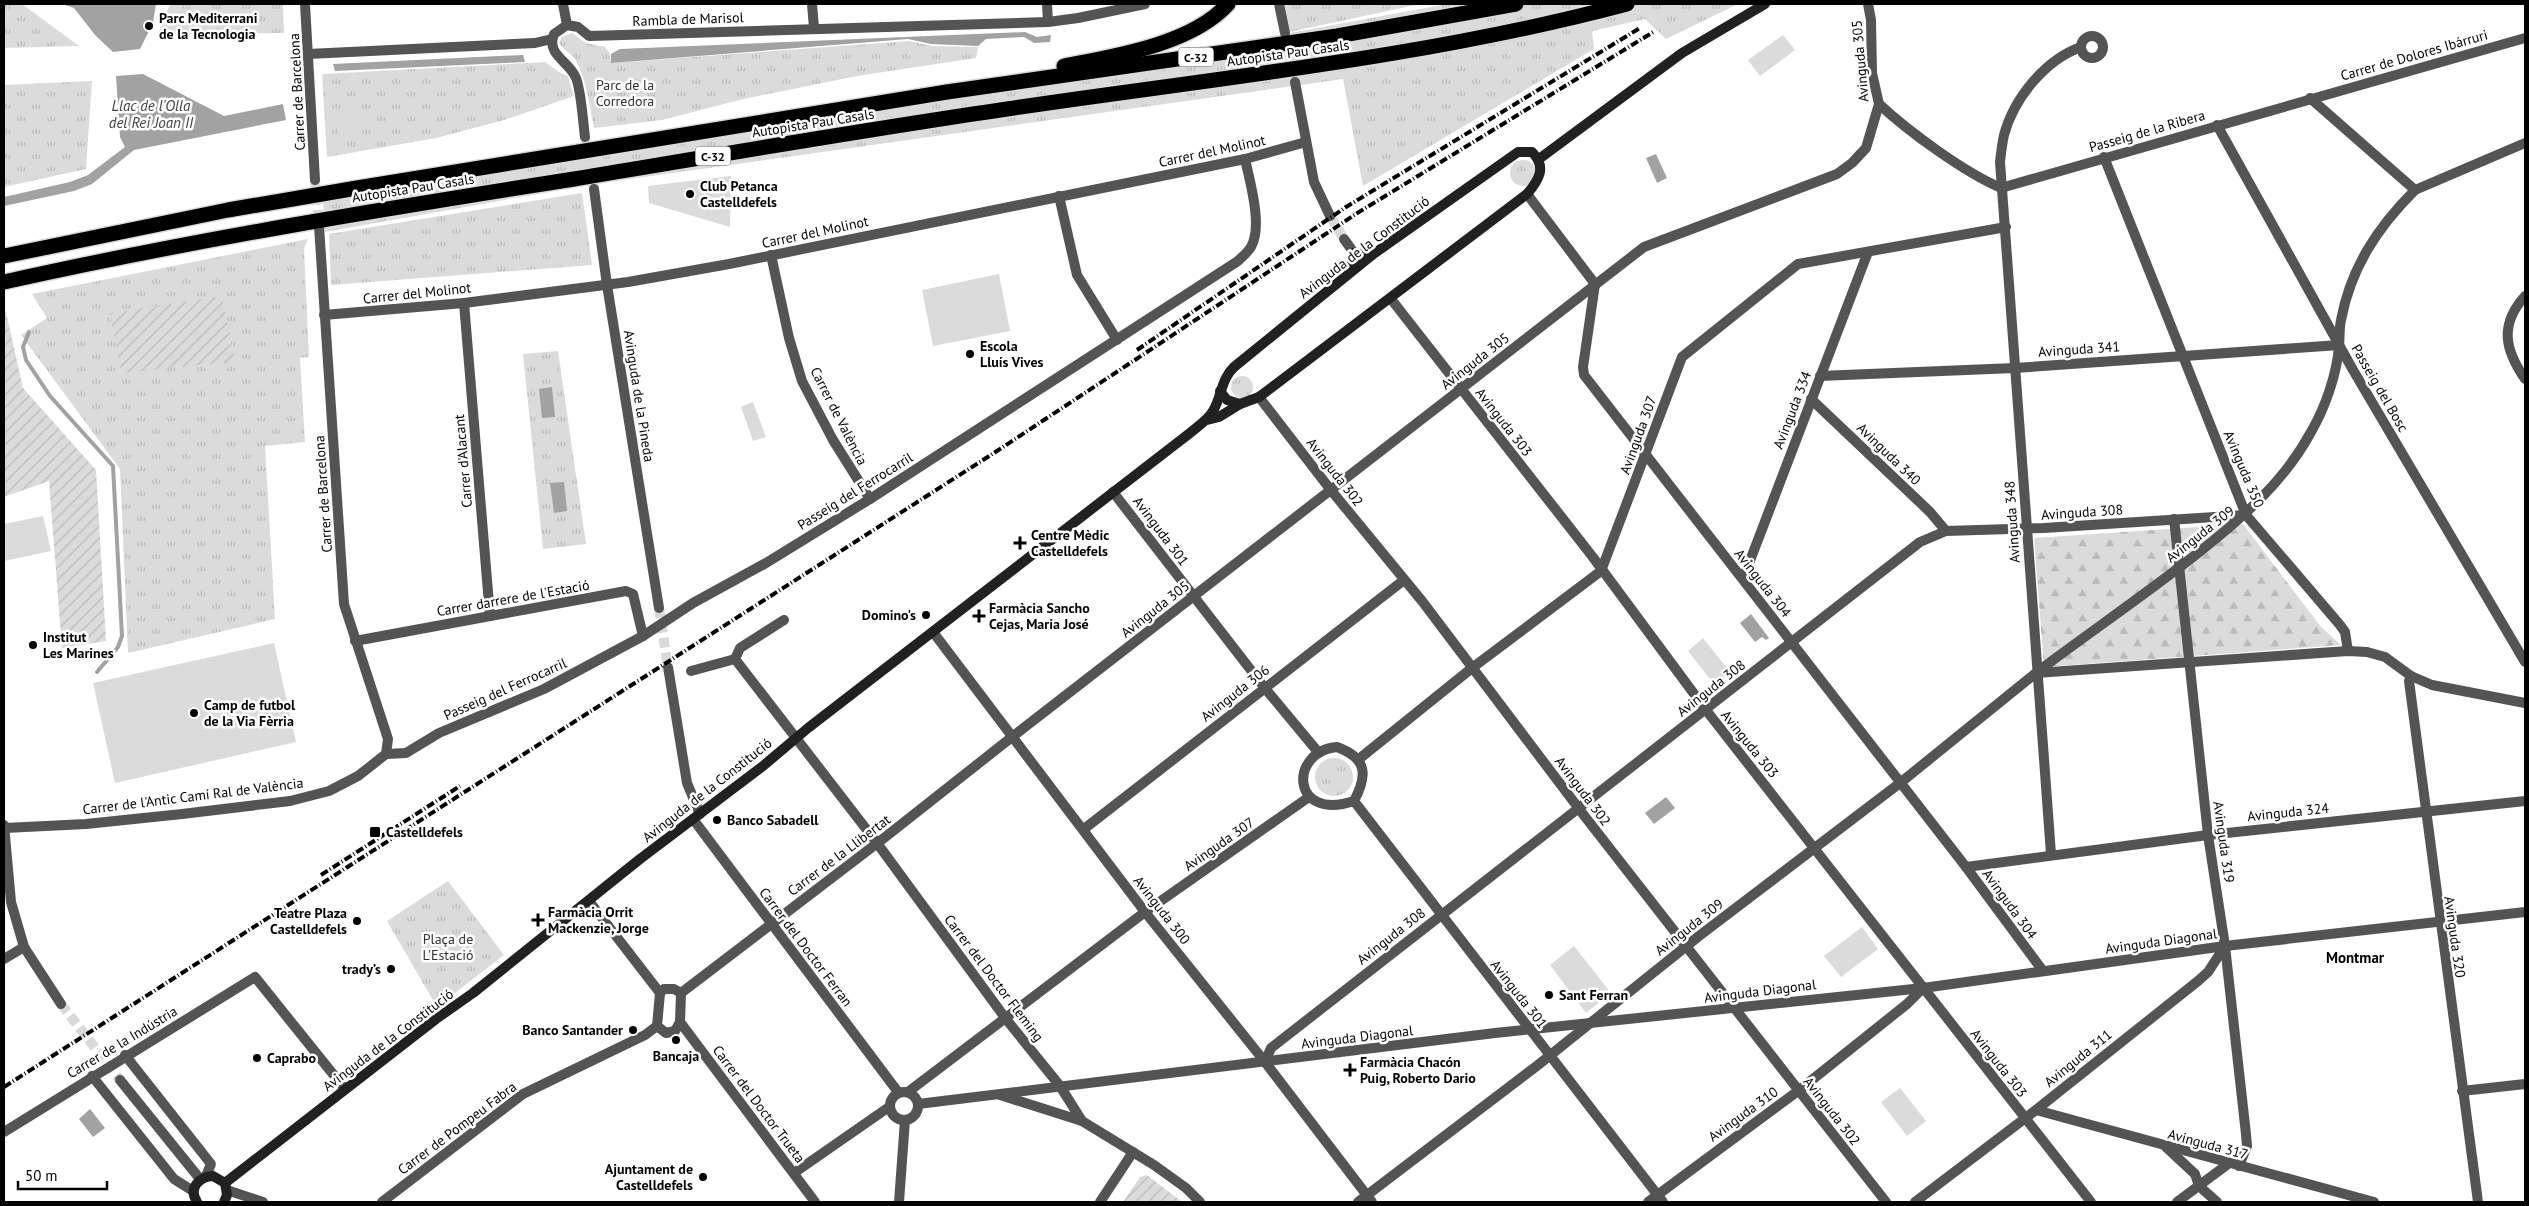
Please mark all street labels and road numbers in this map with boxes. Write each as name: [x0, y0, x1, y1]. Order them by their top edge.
street label: Rambla de Marisol: [632, 8, 744, 30]
street label: Avinguda 305: [1847, 19, 1873, 103]
street label: Carrer de Dolores Ibárruri: [2338, 25, 2490, 85]
street label: Carrer de Barcelona: [285, 33, 309, 151]
street label: Autopista Pau Casals: [1226, 35, 1351, 71]
road number: C-32: [1178, 48, 1214, 66]
street label: Autopista Pau Casals: [751, 104, 876, 142]
street label: Passeig de la Ribera: [2087, 106, 2207, 156]
street label: Carrer del Molinot: [1157, 131, 1267, 171]
road number: C-32: [696, 146, 730, 166]
street label: Autopista Pau Casals: [351, 169, 476, 207]
street label: Avinguda de la Constitució: [1295, 192, 1433, 302]
street label: Carrer del Molinot: [760, 212, 870, 252]
street label: Carrer del Molinot: [362, 278, 472, 308]
street label: Avinguda de la Pineda: [620, 329, 658, 463]
street label: Avinguda 305: [1437, 329, 1513, 393]
street label: Avinguda 341: [2037, 337, 2121, 361]
street label: Passeig del Bosc: [2348, 341, 2412, 435]
street label: Carrer de València: [806, 364, 872, 468]
street label: Avinguda 334: [1769, 368, 1815, 452]
street label: Avinguda 303: [1472, 384, 1536, 460]
street label: Avinguda 307: [1616, 393, 1660, 477]
street label: Carrer d'Alacant: [450, 413, 476, 508]
street label: Avinguda 340: [1853, 419, 1925, 489]
street label: Avinguda 350: [2220, 428, 2268, 511]
street label: Avinguda 302: [1303, 434, 1367, 510]
street label: Carrer de Barcelona: [310, 435, 336, 553]
street label: Passeig del Ferrocarril: [794, 448, 916, 534]
street label: Avinguda 348: [2000, 480, 2024, 564]
street label: Avinguda 301: [1129, 493, 1193, 569]
street label: Avinguda 308: [2040, 500, 2124, 524]
street label: Avinguda 309: [2162, 502, 2238, 566]
street label: Avinguda 304: [1731, 545, 1796, 621]
street label: Carrer darrere de l'Estació: [435, 576, 591, 620]
street label: Avinguda 305: [1117, 577, 1193, 641]
street label: Passeig del Ferrocarril: [441, 654, 569, 724]
street label: Avinguda 308: [1673, 656, 1749, 720]
street label: Avinguda 306: [1197, 661, 1273, 725]
street label: Avinguda 303: [1717, 706, 1783, 782]
street label: Avinguda de la Constitució: [639, 734, 775, 846]
street label: Avinguda 302: [1551, 753, 1615, 829]
street label: Carrer de l'Antic Camí Ral de València: [82, 774, 304, 818]
street label: Avinguda 324: [2246, 799, 2330, 825]
street label: Avinguda 319: [2209, 800, 2239, 884]
street label: Carrer de la Llibertat: [784, 810, 894, 900]
street label: Avinguda 307: [1180, 813, 1258, 875]
street label: Avinguda 304: [1979, 866, 2042, 943]
street label: Avinguda 300: [1130, 872, 1195, 948]
street label: Carrer del Doctor Ferran: [755, 884, 857, 1010]
street label: Avinguda 309: [1651, 895, 1727, 959]
street label: Avinguda 320: [2440, 895, 2470, 979]
street label: Avinguda 308: [1353, 904, 1429, 968]
street label: Carrer del Doctor Fleming: [940, 911, 1048, 1045]
street label: Avinguda Diagonal: [2104, 924, 2218, 958]
street label: Avinguda 301: [1487, 956, 1551, 1032]
street label: Avinguda Diagonal: [1703, 975, 1817, 1007]
street label: Avinguda de la Constitució: [319, 985, 457, 1095]
street label: Carrer de la Indústria: [63, 1002, 181, 1082]
street label: Avinguda Diagonal: [1300, 1021, 1414, 1053]
street label: Avinguda 303: [1967, 1025, 2031, 1101]
street label: Avinguda 311: [2040, 1025, 2116, 1091]
street label: Carrer del Doctor Trueta: [709, 1042, 809, 1166]
street label: Avinguda 302: [1800, 1073, 1864, 1149]
street label: Carrer de Pompeu Fabra: [394, 1078, 520, 1178]
street label: Avinguda 310: [1705, 1082, 1782, 1145]
street label: Avinguda 317: [2166, 1125, 2250, 1163]

